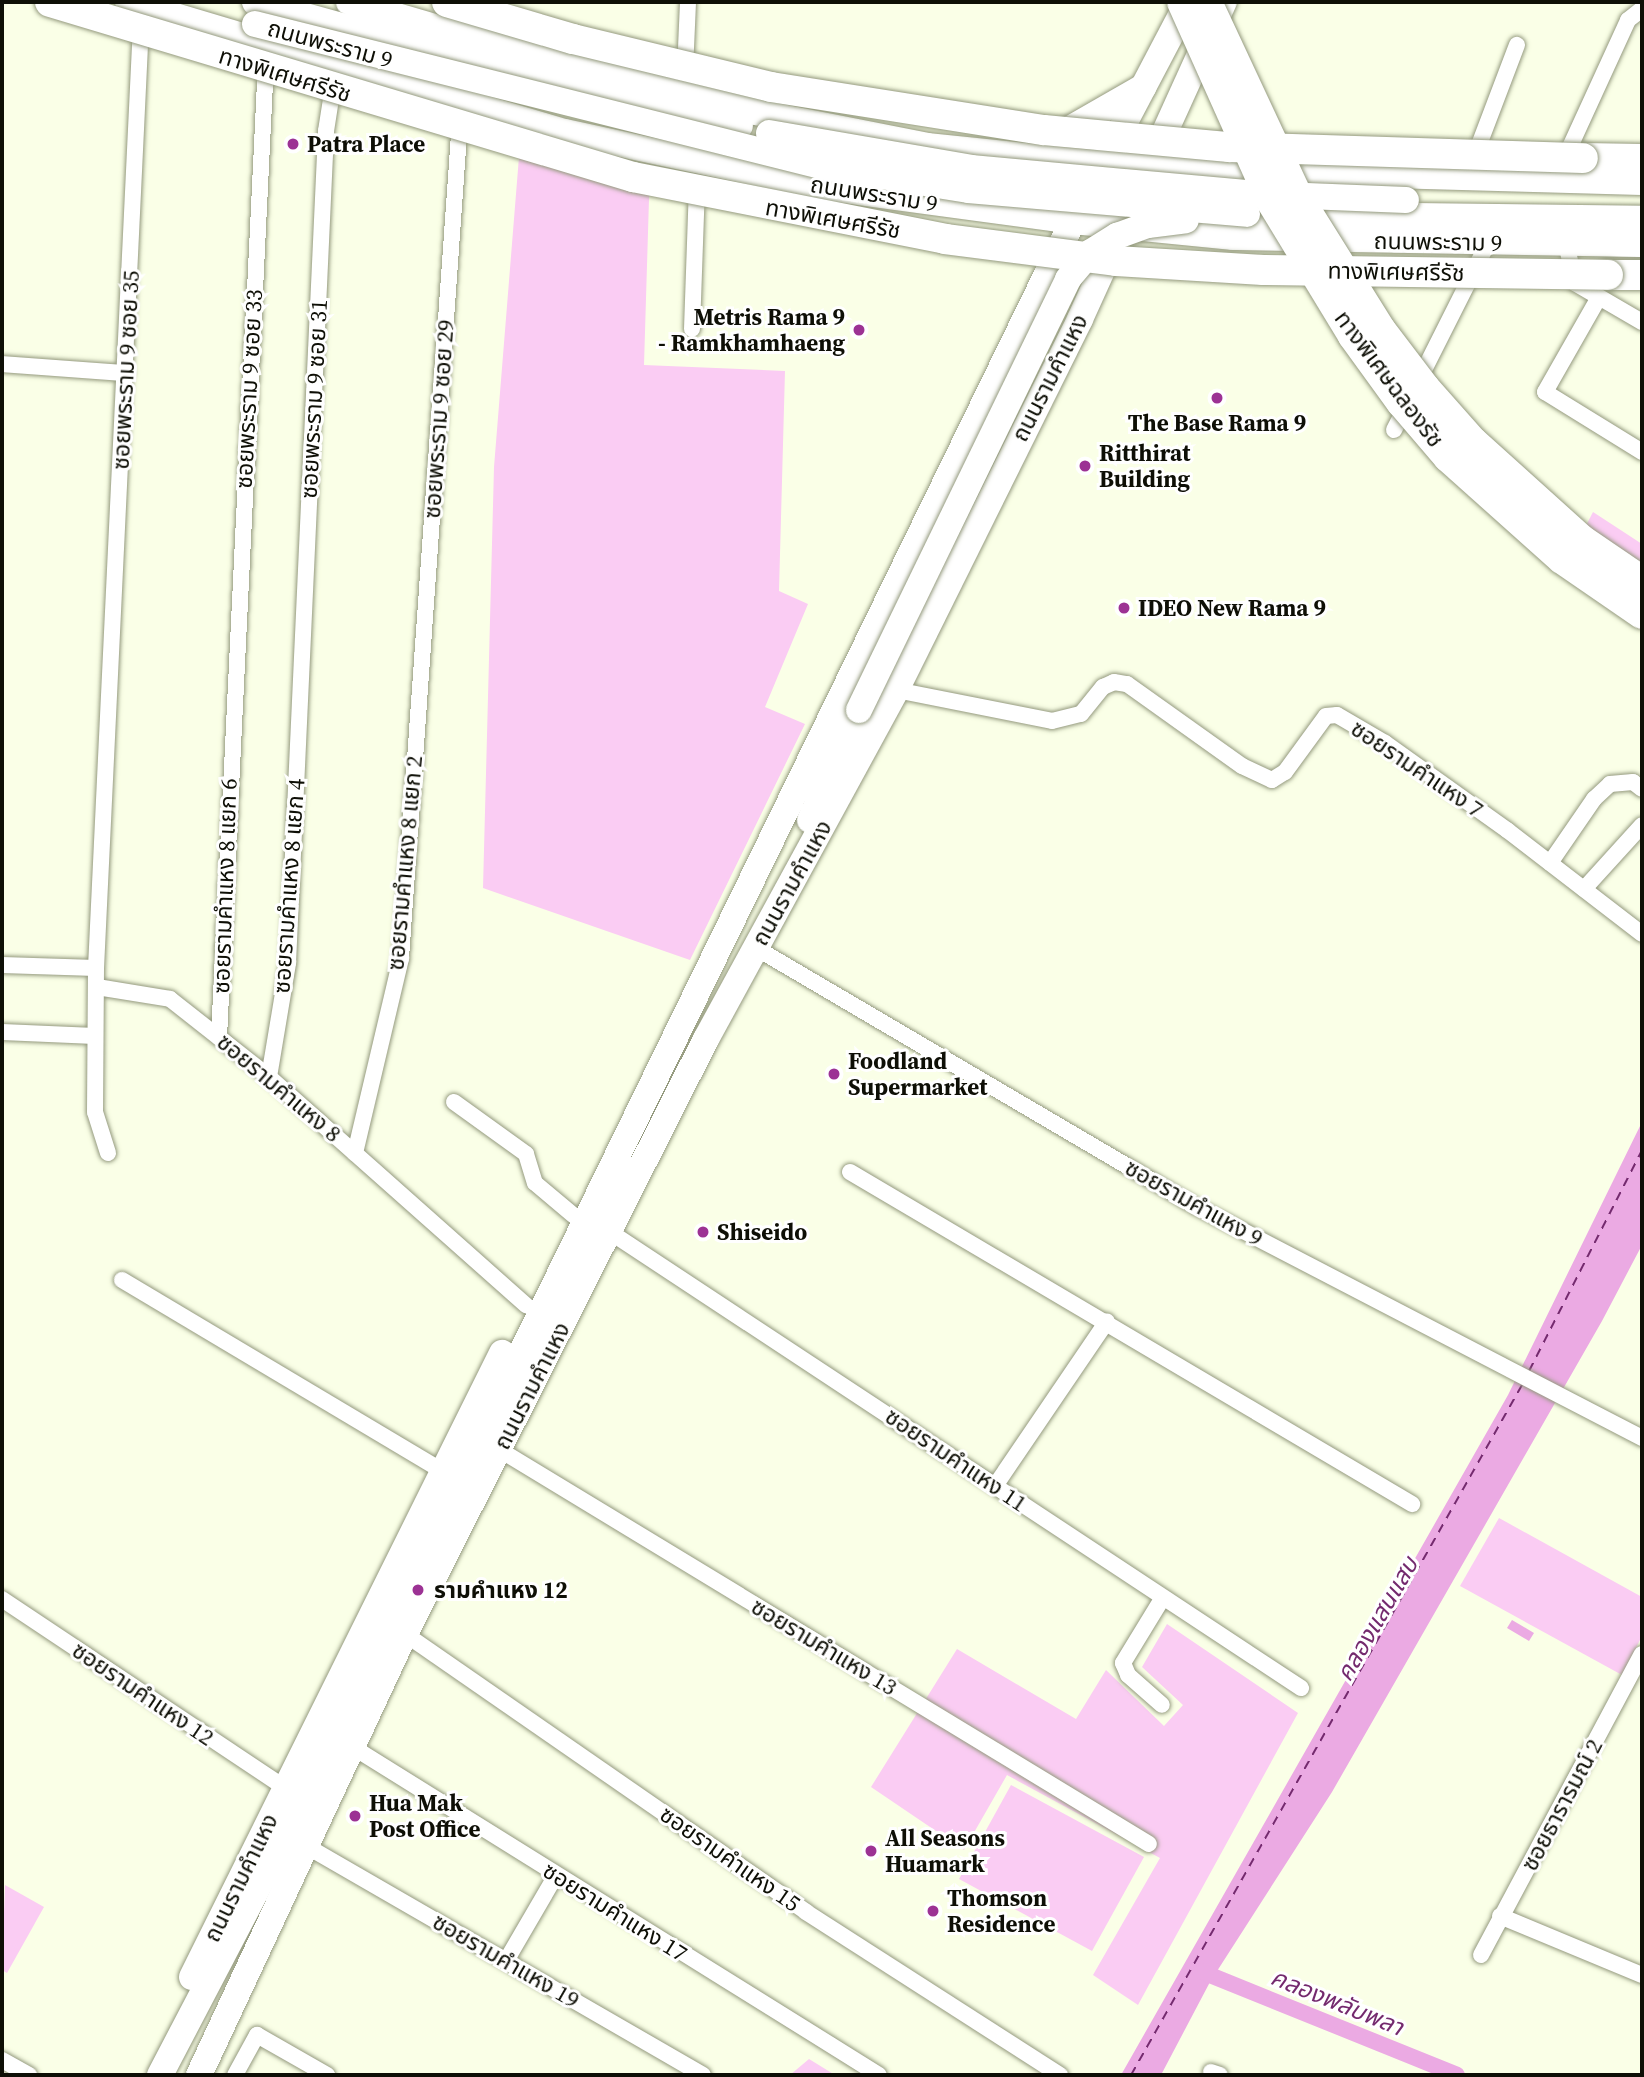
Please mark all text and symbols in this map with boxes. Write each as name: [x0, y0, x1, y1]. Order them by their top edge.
street label: ถนนพระราม 9: [264, 14, 396, 74]
street label: ทางพิเศษศรีรัช: [215, 42, 355, 108]
place label: Patra Place: [307, 130, 425, 158]
marker: Patra Place: [285, 136, 301, 152]
street label: ถนนพระราม 9: [808, 170, 940, 218]
street label: ทางพิเศษศรีรัช: [763, 194, 903, 244]
street label: ถนนพระราม 9: [1373, 227, 1503, 257]
street label: ทางพิเศษศรีรัช: [1327, 257, 1465, 287]
street label: ซอยพระราม 9 ซอย 35: [107, 270, 145, 470]
street label: ซอยพระราม 9 ซอย 33: [230, 289, 268, 489]
street label: ซอยพระราม 9 ซอย 31: [295, 299, 333, 499]
place label: Metris Rama 9 - Ramkhamhaeng: [658, 303, 845, 357]
street label: ทางพิเศษฉลองรัช: [1329, 305, 1449, 453]
street label: ถนนรามคำแหง: [1006, 310, 1094, 446]
street label: ซอยพระราม 9 ซอย 29: [418, 319, 460, 519]
marker: Metris Rama 9 - Ramkhamhaeng: [851, 322, 867, 338]
marker: The Base Rama 9: [1209, 390, 1225, 406]
place label: The Base Rama 9: [1128, 409, 1306, 437]
place label: Ritthirat Building: [1099, 439, 1190, 493]
marker: Ritthirat Building: [1077, 458, 1093, 474]
place label: IDEO New Rama 9: [1138, 594, 1326, 622]
marker: IDEO New Rama 9: [1116, 600, 1132, 616]
street label: ซอยรามคำแหง 7: [1346, 715, 1488, 823]
street label: ซอยรามคำแหง 8 แยก 2: [382, 754, 428, 972]
street label: ซอยรามคำแหง 8 แยก 4: [268, 777, 310, 995]
street label: ซอยรามคำแหง 8 แยก 6: [207, 778, 243, 994]
street label: ถนนรามคำแหง: [746, 815, 838, 951]
street label: ซอยรามคำแหง 8: [211, 1028, 347, 1148]
place label: Foodland Supermarket: [848, 1047, 987, 1101]
marker: Foodland Supermarket: [826, 1066, 842, 1082]
street label: ซอยรามคำแหง 9: [1120, 1154, 1268, 1252]
place label: Shiseido: [717, 1218, 807, 1246]
marker: Shiseido: [695, 1224, 711, 1240]
street label: ถนนรามคำแหง: [488, 1318, 576, 1454]
street label: ซอยรามคำแหง 11: [880, 1402, 1032, 1518]
water label: คลองแสนแสบ: [1330, 1552, 1424, 1686]
place label: รามคำแหง 12: [434, 1576, 568, 1604]
marker: รามคำแหง 12: [408, 1580, 428, 1600]
street label: ซอยรามคำแหง 13: [746, 1593, 902, 1701]
street label: ซอยรามคำแหง 12: [67, 1636, 219, 1752]
street label: ซอยธารารมณ์ 2: [1516, 1734, 1608, 1876]
place label: Hua Mak Post Office: [369, 1789, 480, 1843]
street label: ซอยรามคำแหง 15: [654, 1800, 806, 1918]
marker: Hua Mak Post Office: [347, 1808, 363, 1824]
street label: ถนนรามคำแหง: [198, 1809, 284, 1947]
place label: All Seasons Huamark: [885, 1824, 1005, 1878]
marker: All Seasons Huamark: [863, 1843, 879, 1859]
street label: ซอยรามคำแหง 17: [538, 1857, 692, 1967]
place label: Thomson Residence: [947, 1884, 1055, 1938]
marker: Thomson Residence: [925, 1903, 941, 1919]
street label: ซอยรามคำแหง 19: [428, 1908, 584, 2014]
water label: คลองพลับพลา: [1267, 1962, 1407, 2042]

